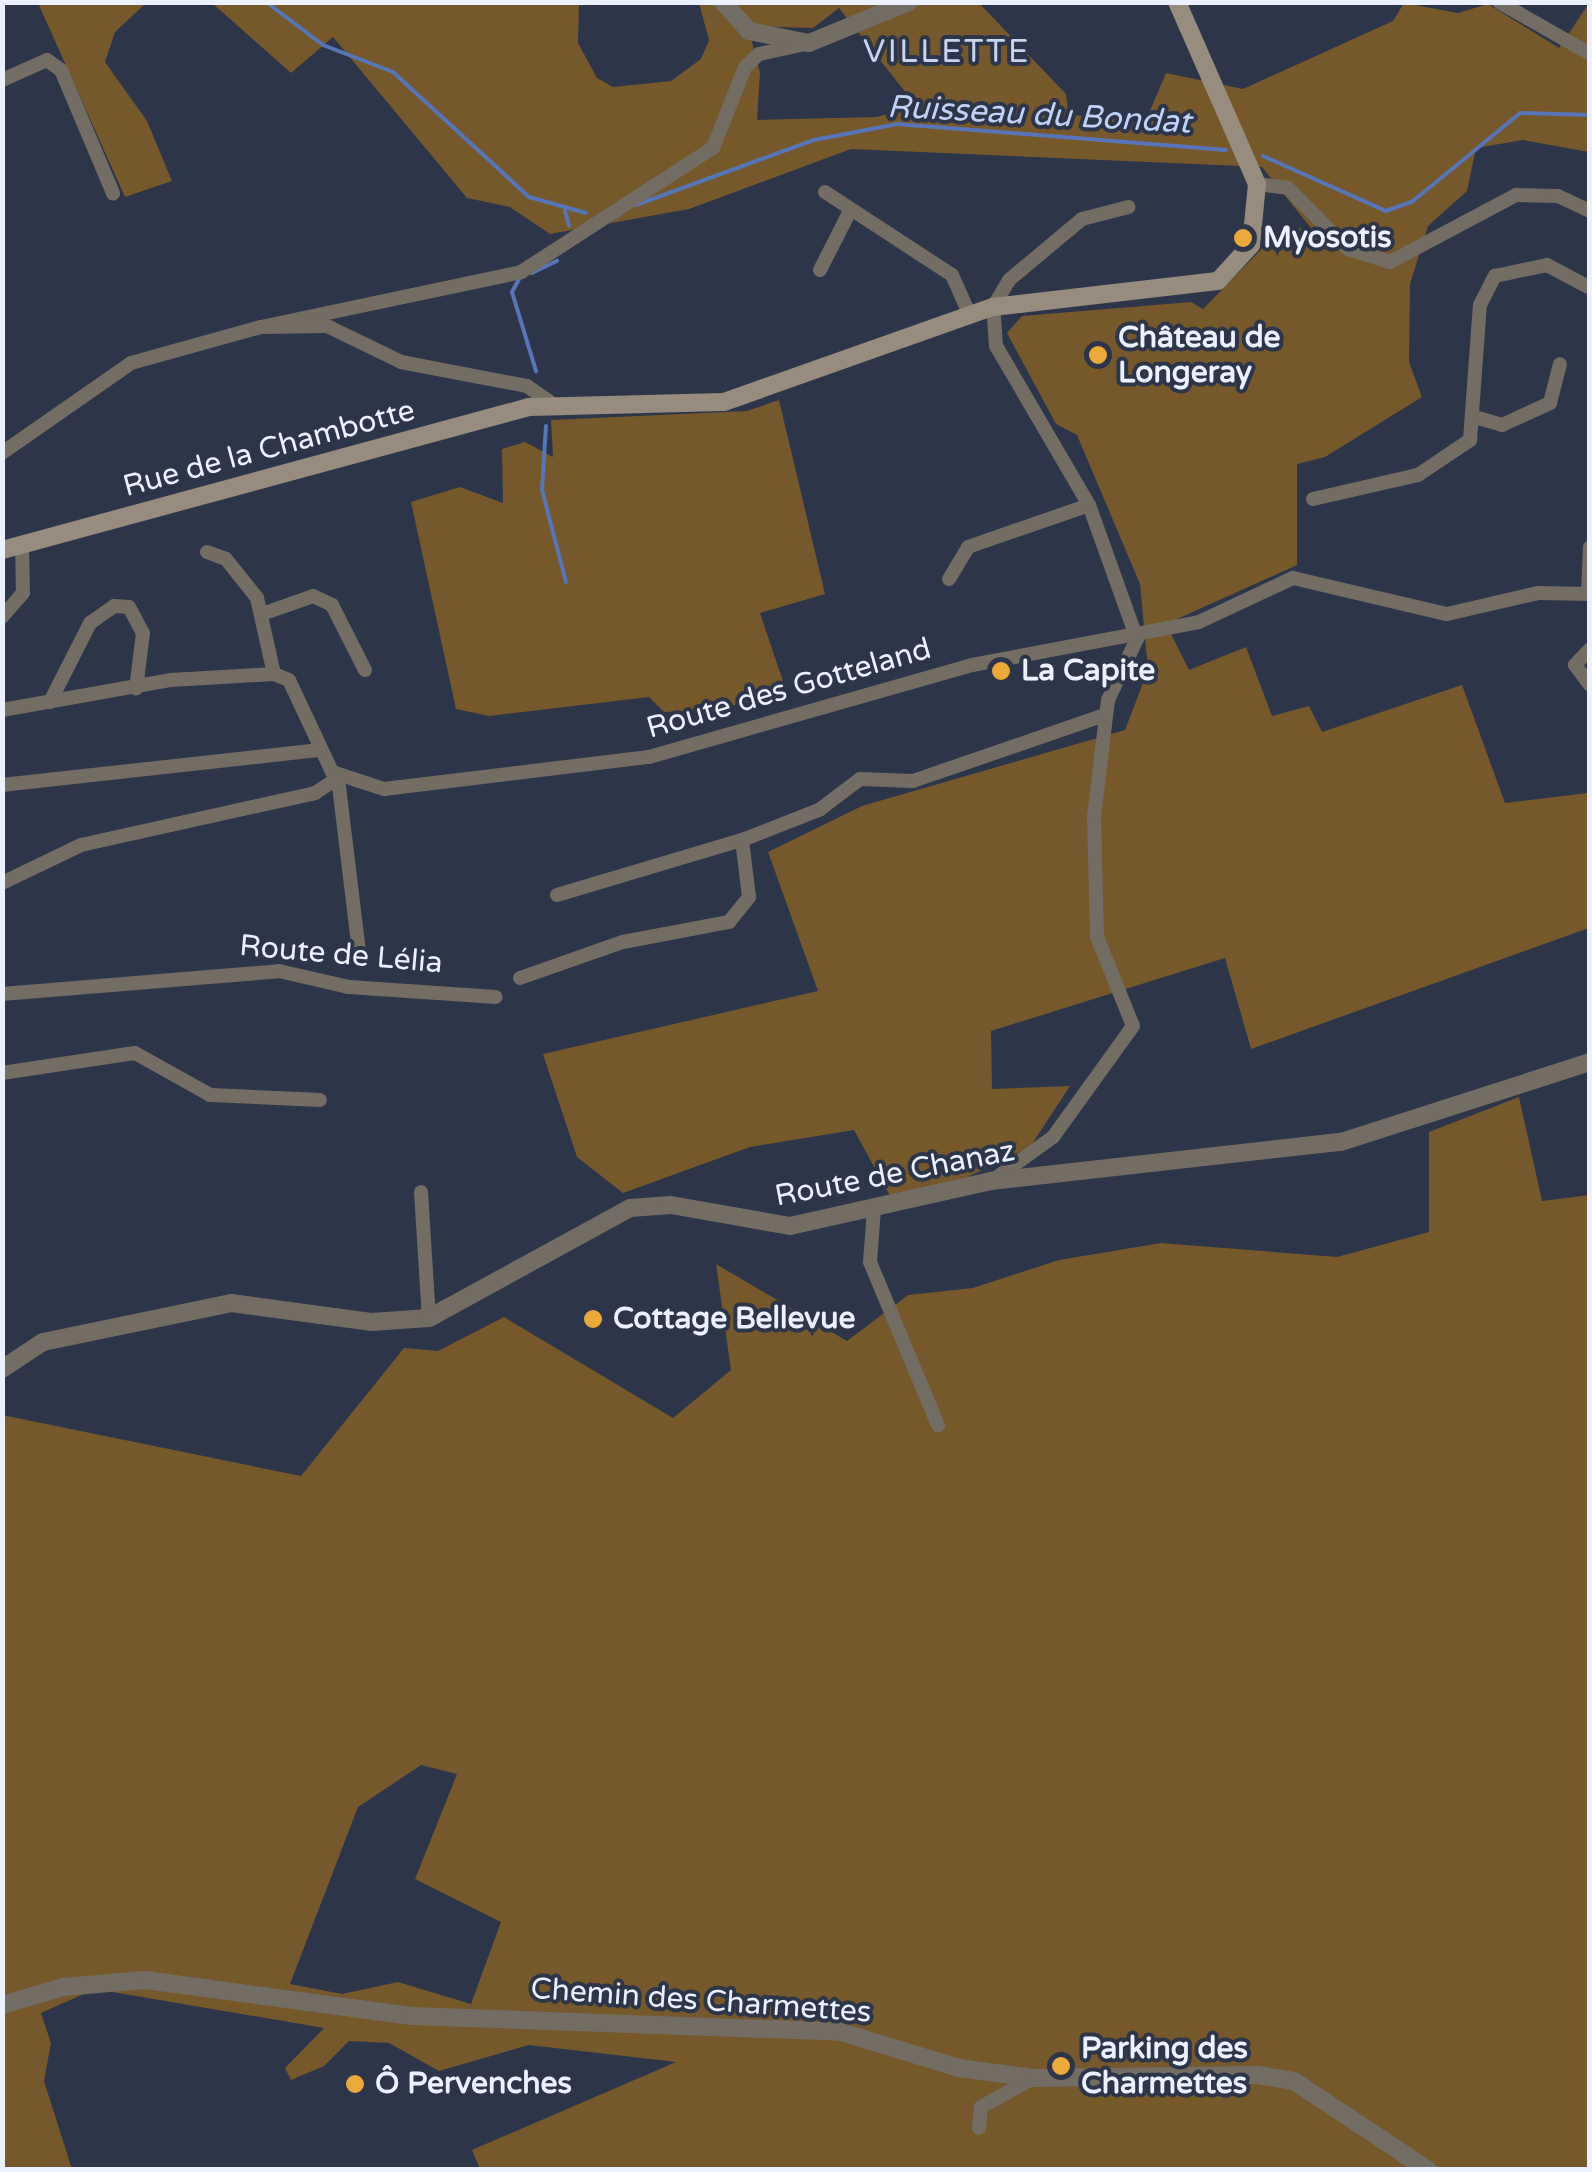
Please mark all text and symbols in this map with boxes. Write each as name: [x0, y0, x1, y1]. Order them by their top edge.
district label: VILLETTE: [863, 33, 1031, 71]
water label: Ruisseau du Bondat: [886, 88, 1192, 142]
place label: Myosotis: [1263, 220, 1392, 256]
marker: Myosotis: [1232, 227, 1254, 249]
place label: Château de Longeray: [1118, 320, 1281, 390]
marker: Château de Longeray: [1087, 344, 1109, 366]
street label: Rue de la Chambotte: [119, 393, 419, 505]
street label: Route des Gotteland: [643, 631, 935, 747]
place label: La Capite: [1021, 653, 1155, 689]
marker: La Capite: [990, 660, 1012, 682]
street label: Route de Lélia: [238, 928, 444, 982]
street label: Route de Chanaz: [772, 1133, 1018, 1215]
place label: Cottage Bellevue: [613, 1301, 856, 1337]
marker: Cottage Bellevue: [582, 1308, 604, 1330]
street label: Chemin des Charmettes: [529, 1971, 873, 2031]
place label: Parking des Charmettes: [1081, 2031, 1248, 2102]
marker: Parking des Charmettes: [1050, 2055, 1072, 2077]
place label: Ô Pervenches: [375, 2066, 572, 2102]
marker: Ô Pervenches: [344, 2073, 366, 2095]

